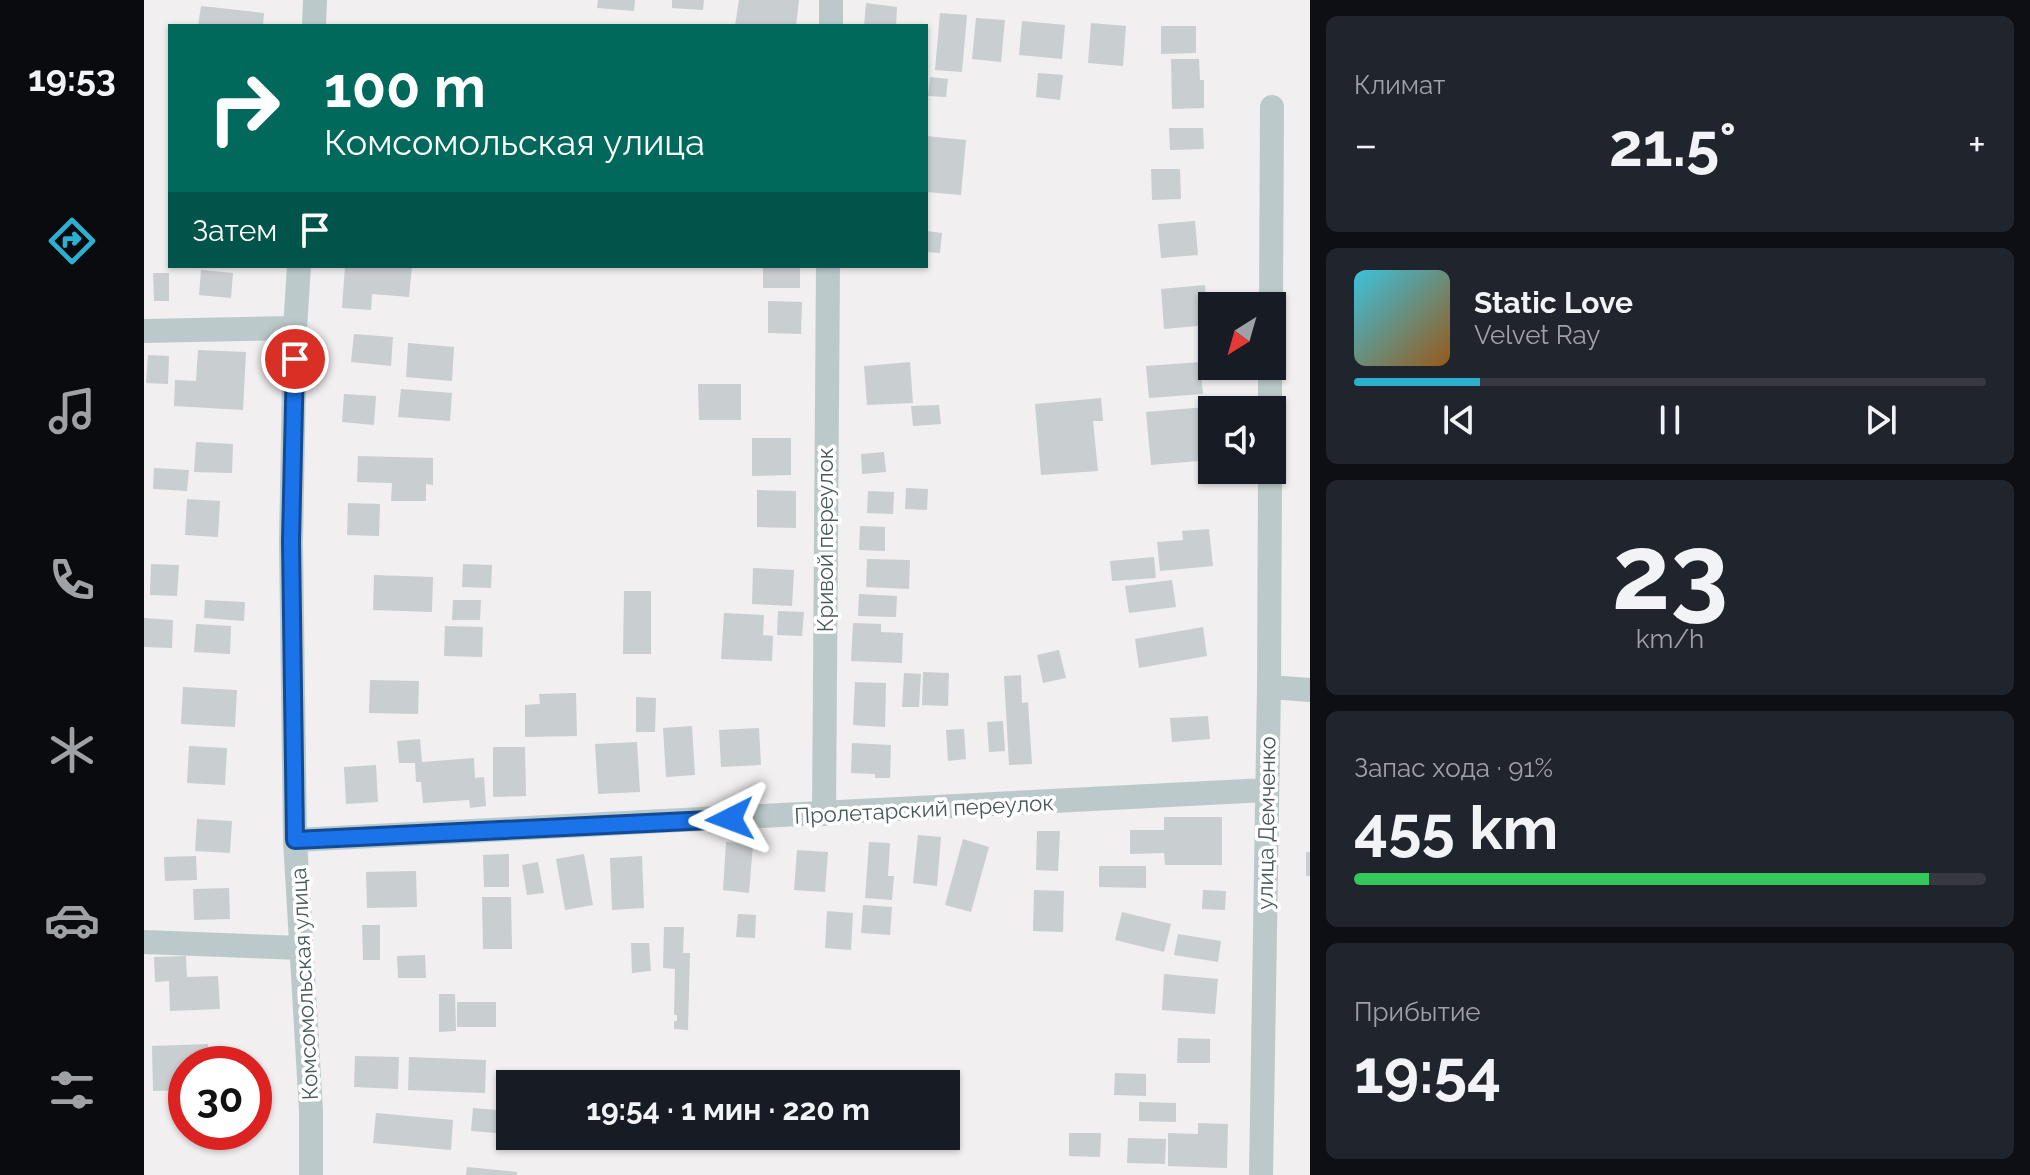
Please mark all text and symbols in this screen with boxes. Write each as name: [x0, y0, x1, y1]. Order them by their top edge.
text: 100 m: [324, 54, 486, 120]
icon: right: [192, 56, 296, 160]
text: 19:53: [28, 57, 116, 99]
text: Климат: [1354, 70, 1445, 100]
text: 21.5°: [1609, 110, 1736, 180]
text: −: [1354, 119, 1378, 170]
text: +: [1968, 119, 1986, 170]
text: Комсомольская улица: [324, 121, 705, 163]
icon: arrive: [293, 208, 337, 252]
icon: directions: [44, 213, 100, 269]
text: Затем: [192, 213, 277, 248]
text: Static Love: [1474, 285, 1633, 320]
north arrow: [1198, 292, 1286, 380]
map controls: [1198, 292, 1286, 484]
text: Velvet Ray: [1474, 320, 1600, 350]
pin: [261, 325, 329, 393]
icon: arrive: [273, 337, 317, 381]
icon: music: [44, 383, 100, 439]
button: sound: [1198, 396, 1286, 484]
icon: previous: [1437, 398, 1481, 442]
icon: pause: [1648, 398, 1692, 442]
icon: next: [1859, 398, 1903, 442]
street label: Кривой переулок: [812, 448, 838, 632]
text: 23: [1612, 511, 1728, 633]
icon: phone: [44, 552, 100, 608]
text: km/h: [1636, 624, 1704, 654]
icon: climate: [44, 722, 100, 778]
street label: улица Демченко: [1251, 736, 1281, 910]
text: Запас хода · 91%: [1354, 753, 1553, 783]
position arrow: [688, 777, 772, 861]
street label: Пролетарский переулок: [794, 789, 1054, 829]
text: 455 km: [1354, 793, 1558, 863]
street label: Комсомольская улица: [285, 867, 323, 1101]
icon: car: [44, 892, 100, 948]
text: Прибытие: [1354, 997, 1481, 1027]
text: 19:54: [1354, 1037, 1501, 1107]
speed limit sign: 30: [168, 1046, 272, 1150]
icon: filters: [44, 1062, 100, 1118]
text: 19:54 · 1 мин · 220 m: [586, 1092, 870, 1127]

